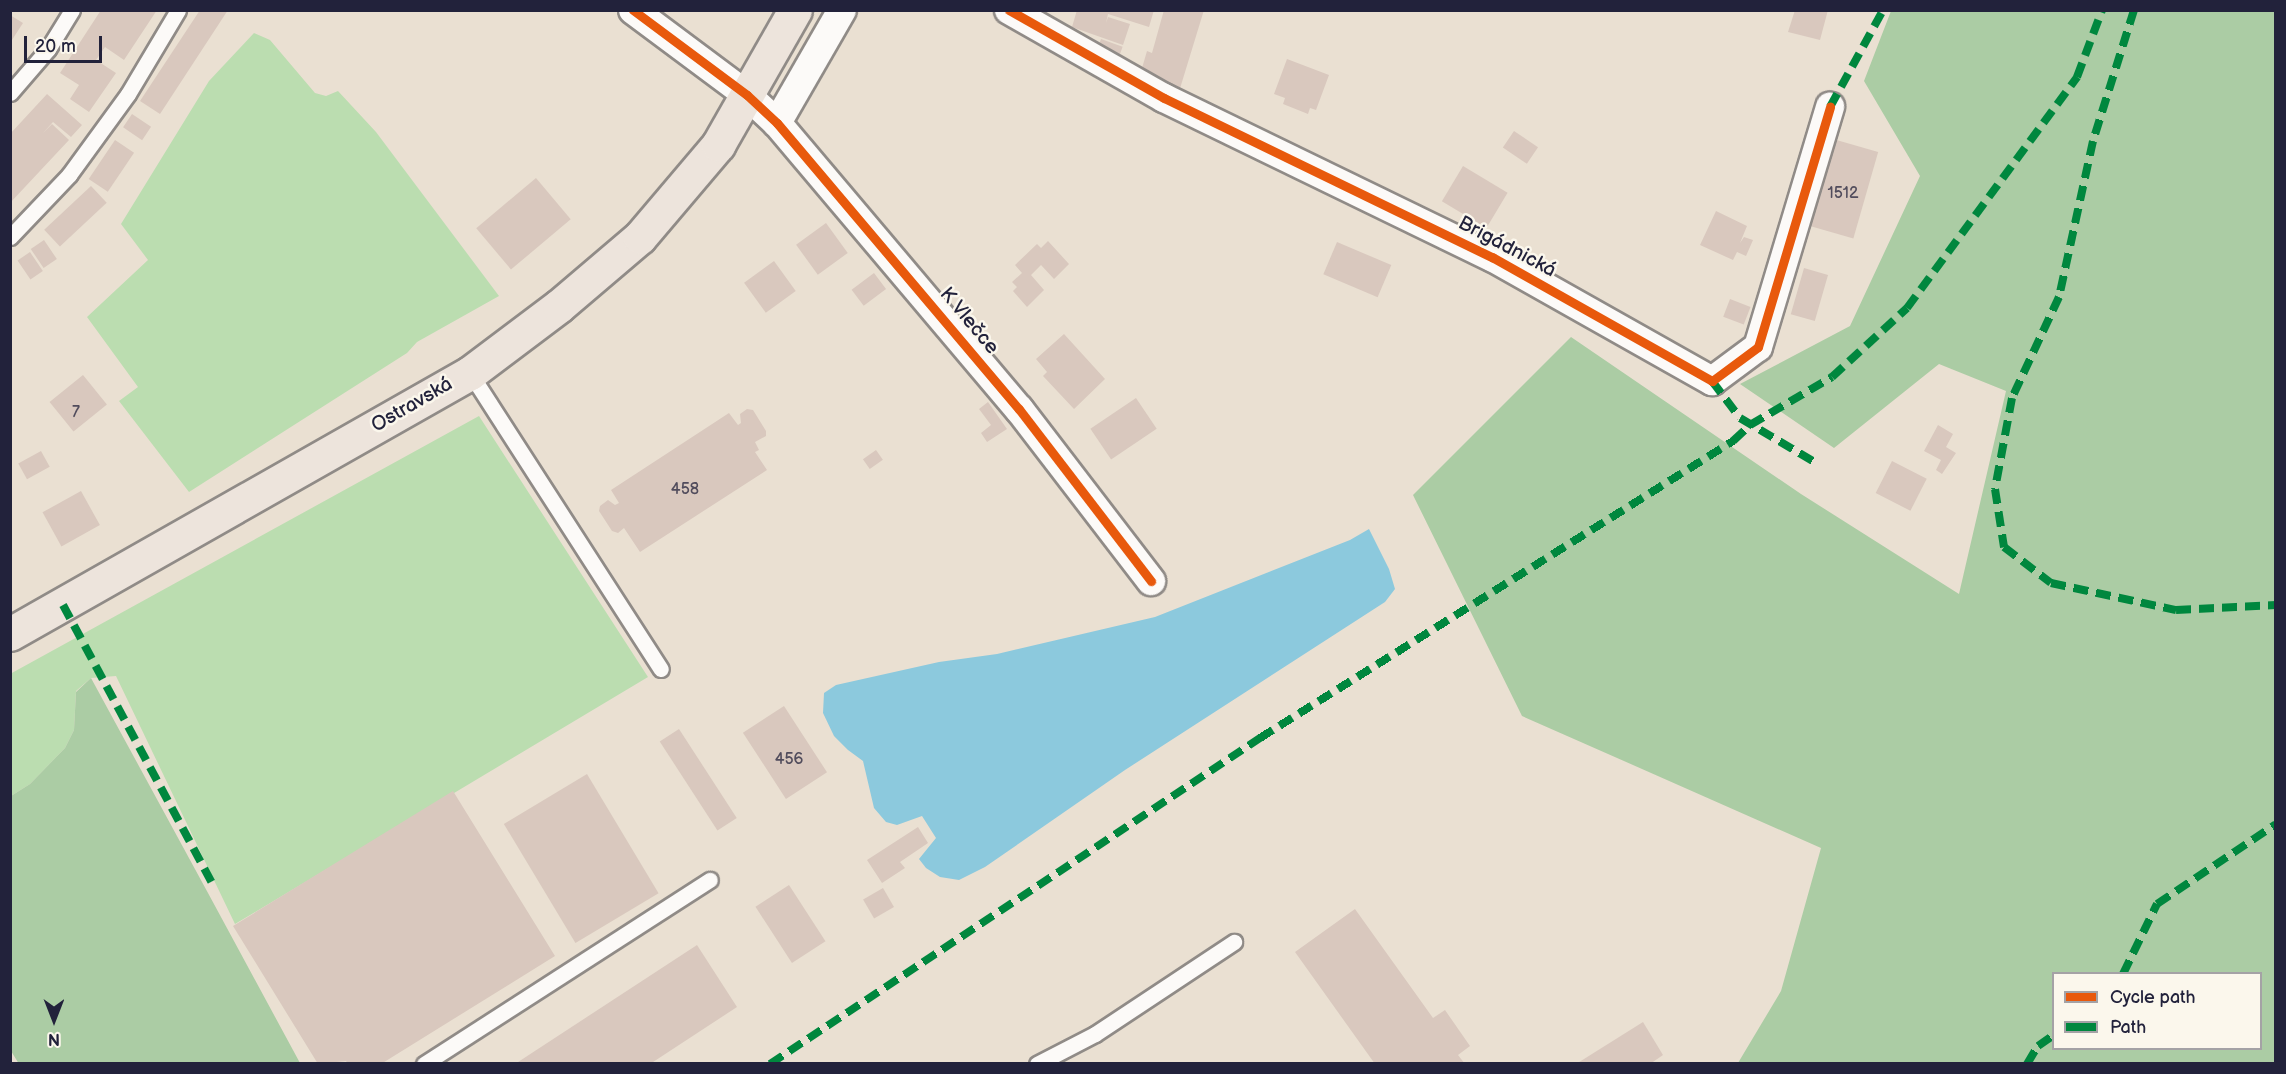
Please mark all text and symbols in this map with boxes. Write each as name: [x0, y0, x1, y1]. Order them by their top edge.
scale bar: [27, 24, 105, 62]
text: 20 m: [35, 36, 76, 57]
house number: 1512: [1828, 184, 1858, 204]
street label: Brigádnická: [1454, 211, 1560, 283]
street label: K Vlečce: [934, 283, 1004, 359]
street label: Ostravská: [367, 372, 457, 438]
house number: 7: [72, 403, 80, 423]
house number: 458: [671, 480, 699, 500]
house number: 456: [775, 750, 803, 770]
legend: [2052, 972, 2262, 1050]
text: Cycle path: [2110, 987, 2196, 1008]
north arrow: [24, 990, 84, 1050]
text: Path: [2110, 1017, 2146, 1038]
text: N: [48, 1029, 60, 1048]

